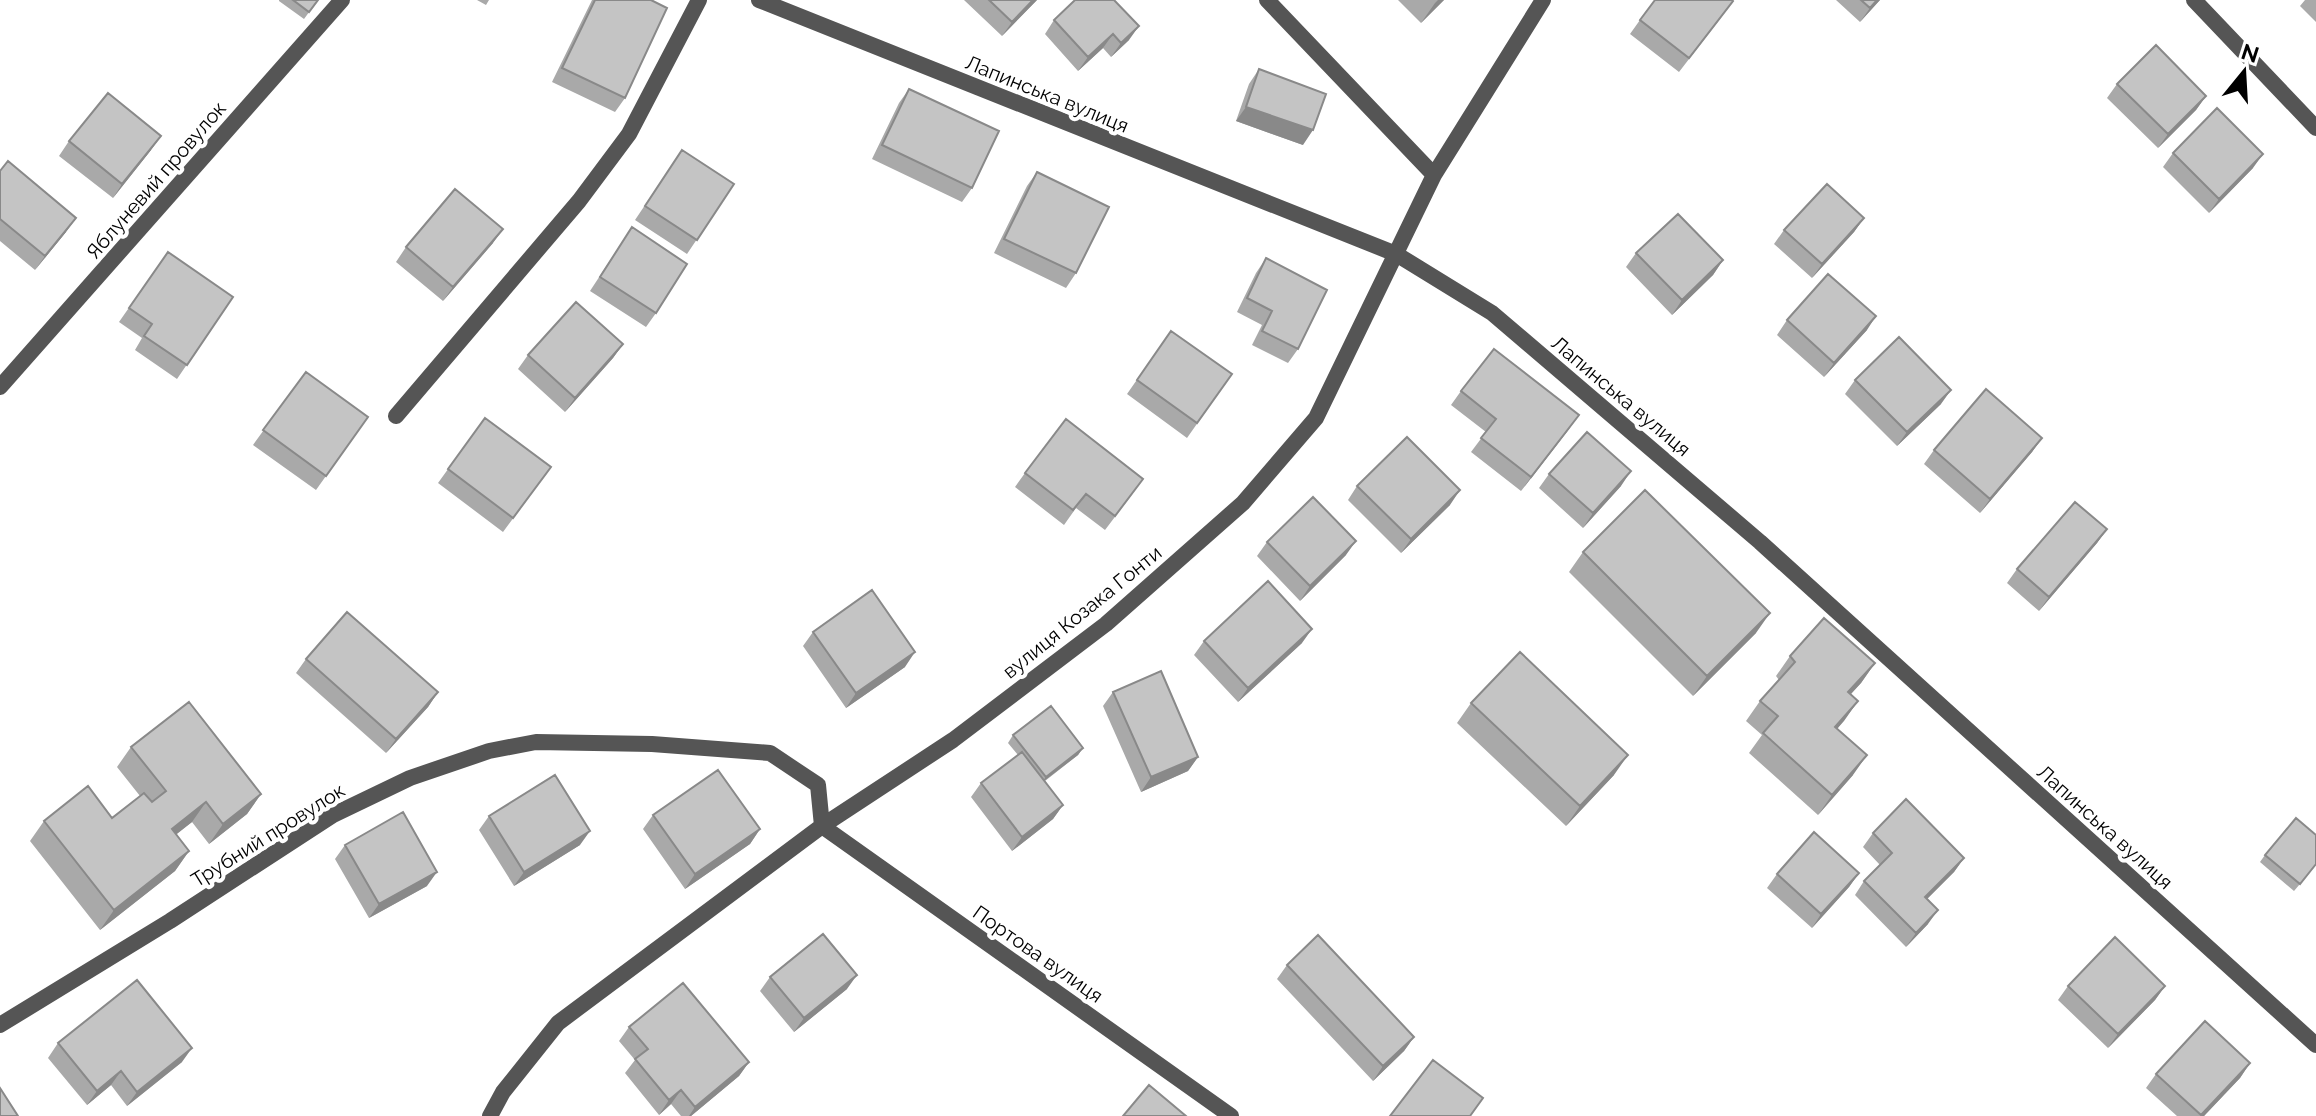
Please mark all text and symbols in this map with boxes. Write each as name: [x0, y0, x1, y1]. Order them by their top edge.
north arrow: [2204, 32, 2284, 112]
text: N: [2238, 38, 2262, 68]
street label: Лапинська вулиця: [962, 50, 1132, 138]
street label: Яблуневий провулок: [81, 96, 231, 264]
street label: Лапинська вулиця: [1547, 331, 1695, 461]
street label: вулиця Козака Гонти: [998, 541, 1166, 683]
street label: Лапинська вулиця: [2032, 760, 2178, 894]
street label: Трубний провулок: [187, 778, 349, 892]
street label: Портова вулиця: [968, 900, 1108, 1008]

